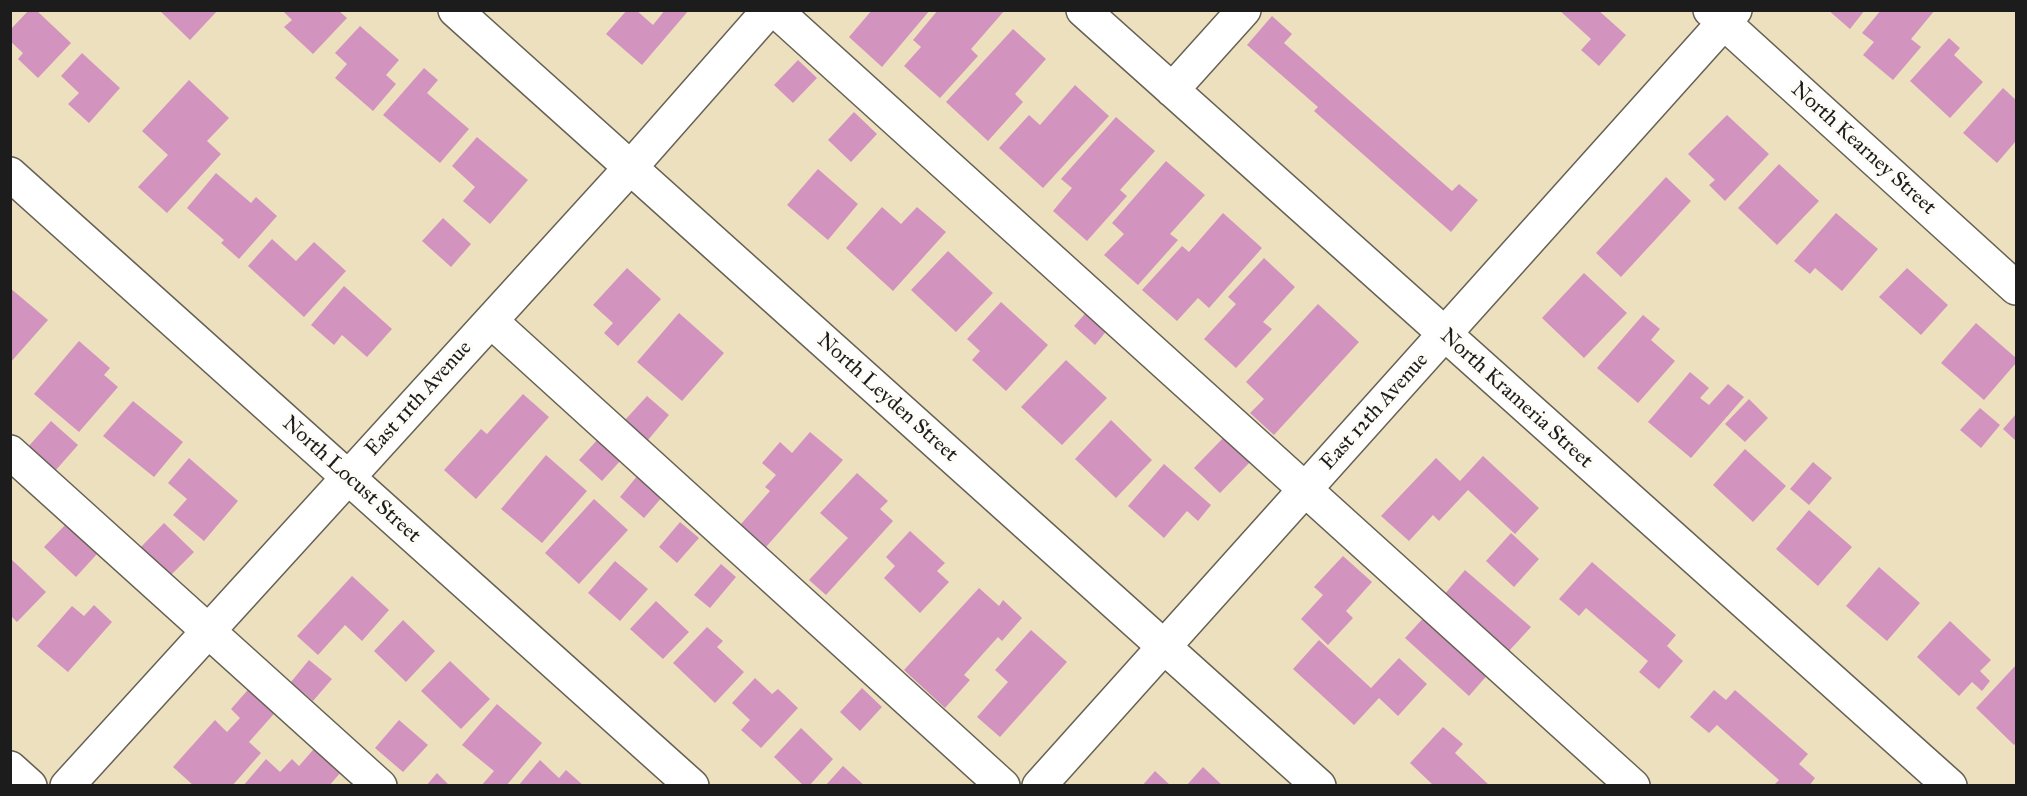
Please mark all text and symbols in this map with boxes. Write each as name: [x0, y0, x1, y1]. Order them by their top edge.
street label: North Kearney Street: [1785, 77, 1941, 221]
street label: North Krameria Street: [1434, 324, 1598, 474]
street label: North Leyden Street: [811, 328, 963, 468]
street label: East 11th Avenue: [361, 336, 477, 462]
street label: East 12th Avenue: [1316, 348, 1434, 476]
street label: North Locust Street: [277, 411, 425, 549]

